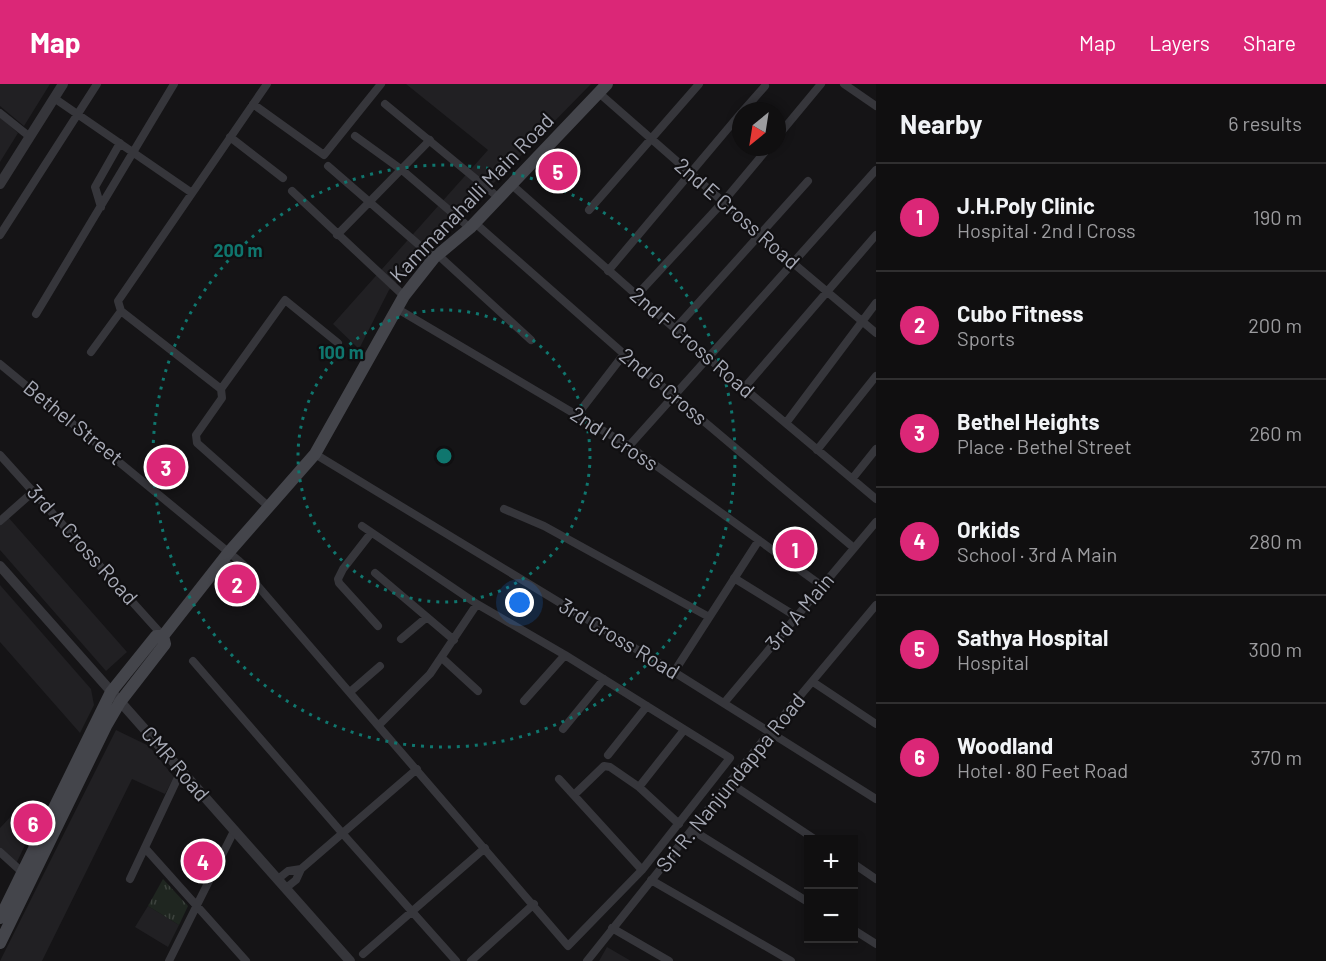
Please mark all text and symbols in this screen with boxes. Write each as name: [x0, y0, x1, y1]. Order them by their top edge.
text: Map: [30, 25, 81, 59]
text: Map: [1079, 30, 1116, 55]
text: Layers: [1149, 30, 1210, 55]
text: Share: [1243, 30, 1296, 55]
north arrow: [732, 102, 786, 156]
street label: Kammanahalli Main Road: [384, 107, 558, 287]
text: Nearby: [900, 108, 982, 139]
text: 6 results: [1228, 111, 1302, 135]
pin: 5: [538, 148, 578, 194]
street label: 2nd E Cross Road: [670, 152, 806, 274]
text: J.H.Poly Clinic: [957, 192, 1095, 218]
text: 1: [916, 205, 923, 229]
text: 190 m: [1253, 205, 1302, 229]
text: Hospital · 2nd I Cross: [957, 218, 1136, 242]
text: 200 m: [213, 239, 263, 261]
street label: 2nd F Cross Road: [626, 281, 760, 403]
text: Cubo Fitness: [957, 300, 1083, 326]
text: 2: [914, 313, 925, 337]
text: 200 m: [1248, 313, 1302, 337]
text: Sports: [957, 326, 1015, 350]
text: 100 m: [318, 341, 364, 363]
street label: 2nd G Cross: [615, 342, 713, 430]
street label: Bethel Street: [19, 374, 129, 469]
street label: 2nd I Cross: [566, 400, 663, 475]
text: Bethel Heights: [957, 408, 1100, 434]
text: 3: [914, 421, 925, 445]
text: 260 m: [1249, 421, 1302, 445]
text: Place · Bethel Street: [957, 434, 1132, 458]
pin: 3: [146, 444, 186, 490]
centre of rings: [434, 446, 454, 466]
street label: 3rd A Cross Road: [23, 479, 144, 609]
text: Orkids: [957, 516, 1020, 542]
pin: 1: [776, 526, 814, 572]
text: 4: [913, 529, 926, 553]
text: 280 m: [1249, 529, 1302, 553]
text: School · 3rd A Main: [957, 542, 1117, 566]
pin: 2: [218, 562, 256, 606]
street label: 3rd A Main: [759, 567, 838, 655]
your location: [505, 588, 534, 617]
street label: 3rd Cross Road: [555, 592, 685, 684]
text: Sathya Hospital: [957, 624, 1108, 650]
text: 5: [914, 637, 925, 661]
text: 300 m: [1249, 637, 1302, 661]
text: Hospital: [957, 650, 1029, 674]
street label: Sri R. Nanjundappa Road: [650, 688, 810, 877]
street label: CMR Road: [137, 720, 215, 806]
text: Woodland: [957, 732, 1053, 758]
text: 6: [914, 745, 925, 769]
text: 370 m: [1250, 745, 1302, 769]
text: Hotel · 80 Feet Road: [957, 758, 1128, 782]
pin: 6: [14, 800, 52, 846]
map controls: [804, 835, 858, 943]
button: +: [804, 835, 858, 889]
pin: 4: [184, 838, 222, 884]
button: −: [804, 889, 858, 943]

